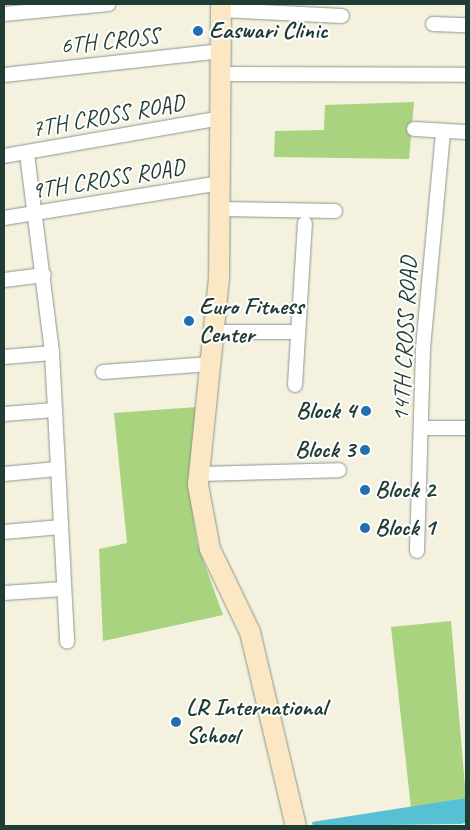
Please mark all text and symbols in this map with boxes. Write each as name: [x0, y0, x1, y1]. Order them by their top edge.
place label: Easwari Clinic: [209, 17, 328, 45]
street label: 6TH CROSS: [59, 21, 161, 61]
marker: Easwari Clinic: [191, 24, 205, 38]
street label: 7TH CROSS ROAD: [29, 88, 187, 144]
street label: 9TH CROSS ROAD: [29, 153, 187, 205]
street label: 14TH CROSS ROAD: [386, 255, 424, 423]
place label: Euro Fitness Center: [199, 293, 304, 349]
marker: Euro Fitness Center: [183, 315, 195, 327]
place label: Block 4: [296, 397, 356, 425]
marker: Block 4: [360, 405, 372, 417]
place label: Block 3: [295, 436, 355, 464]
marker: Block 3: [359, 444, 371, 456]
place label: Block 2: [375, 476, 435, 504]
marker: Block 2: [359, 484, 371, 496]
place label: Block 1: [375, 514, 435, 542]
marker: Block 1: [359, 522, 371, 534]
place label: LR International School: [186, 694, 326, 750]
marker: LR International School: [170, 716, 182, 728]

